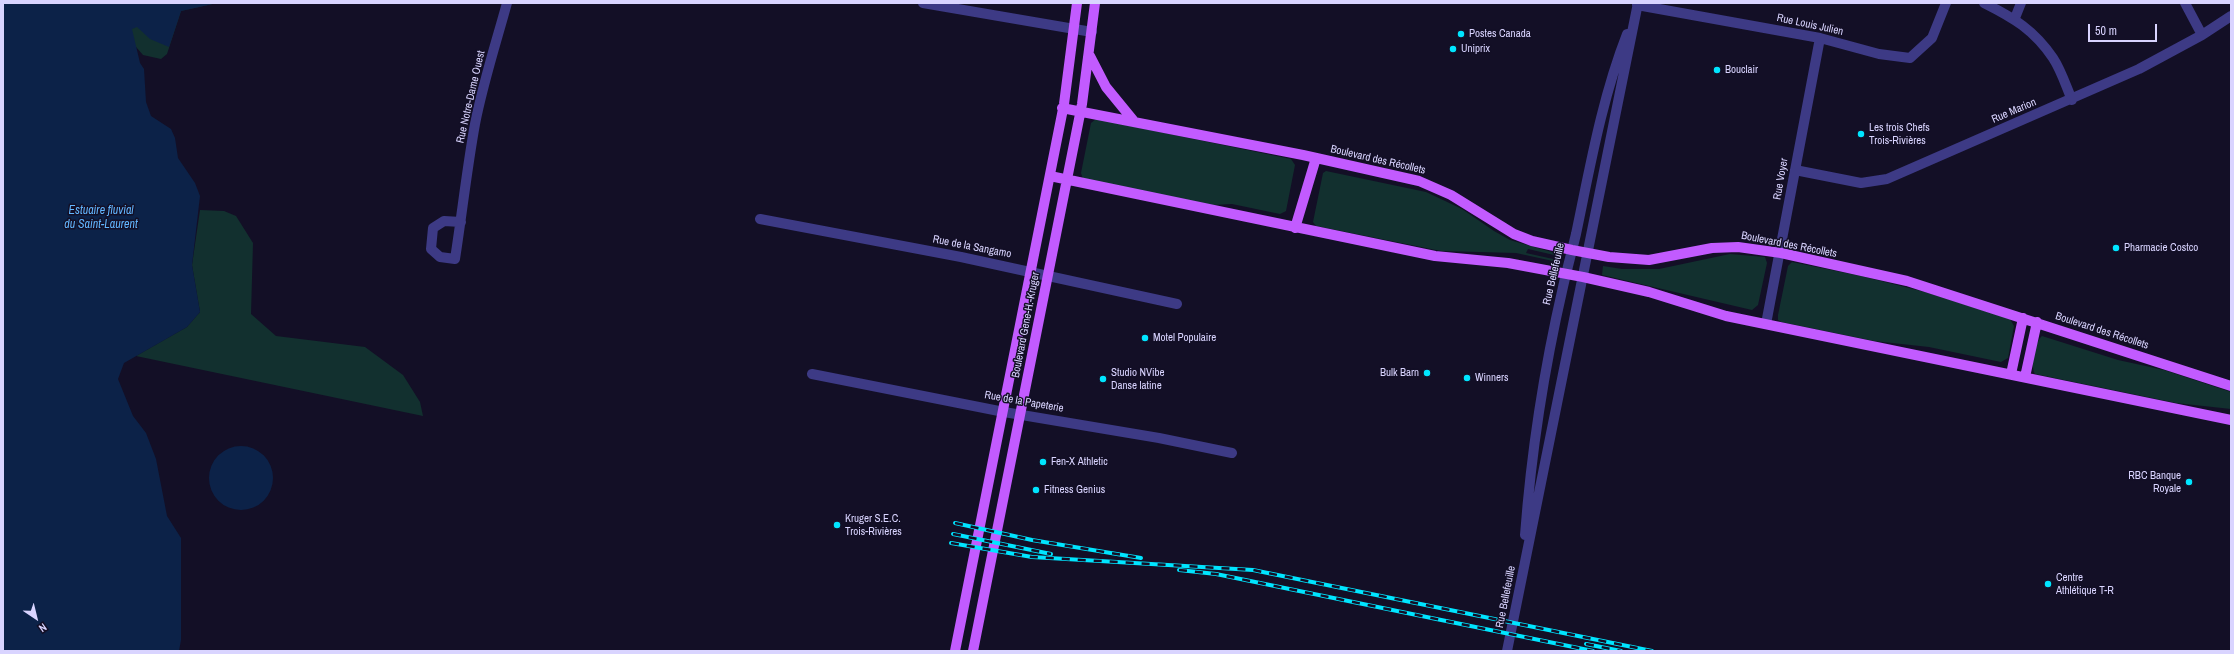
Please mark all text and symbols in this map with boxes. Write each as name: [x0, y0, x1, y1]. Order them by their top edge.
street label: Rue Louis Julien: [1776, 12, 1844, 38]
scale bar: [2090, 16, 2159, 42]
text: 50 m: [2095, 23, 2117, 39]
place label: Postes Canada: [1469, 27, 1531, 41]
marker: Postes Canada: [1456, 29, 1466, 39]
place label: Uniprix: [1461, 42, 1490, 56]
marker: Uniprix: [1448, 44, 1458, 54]
street label: Rue Notre-Dame Ouest: [454, 49, 488, 145]
place label: Bouclair: [1725, 63, 1758, 77]
marker: Bouclair: [1712, 65, 1722, 75]
street label: Rue Marion: [1990, 96, 2038, 126]
place label: Les trois Chefs Trois-Rivières: [1869, 121, 1930, 147]
marker: Les trois Chefs Trois-Rivières: [1856, 129, 1866, 139]
street label: Boulevard des Récollets: [1329, 143, 1427, 177]
street label: Rue Voyer: [1771, 157, 1791, 201]
water label: Estuaire fluvial du Saint-Laurent: [64, 204, 138, 232]
street label: Boulevard des Récollets: [1740, 229, 1838, 261]
street label: Rue de la Sangamo: [932, 233, 1012, 261]
place label: Pharmacie Costco: [2124, 241, 2198, 255]
street label: Rue Bellefeuille: [1540, 242, 1568, 306]
marker: Pharmacie Costco: [2111, 243, 2121, 253]
street label: Boulevard Gene-H.-Kruger: [1009, 271, 1043, 379]
street label: Boulevard des Récollets: [2054, 310, 2150, 352]
place label: Motel Populaire: [1153, 331, 1216, 345]
marker: Motel Populaire: [1140, 333, 1150, 343]
place label: Studio NVibe Danse latine: [1111, 366, 1165, 392]
place label: Bulk Barn: [1380, 366, 1419, 380]
marker: Bulk Barn: [1422, 368, 1432, 378]
place label: Winners: [1475, 371, 1509, 385]
marker: Winners: [1462, 373, 1472, 383]
marker: Studio NVibe Danse latine: [1098, 374, 1108, 384]
street label: Rue de la Papeterie: [983, 389, 1065, 415]
place label: Fen-X Athletic: [1051, 455, 1108, 469]
marker: Fen-X Athletic: [1038, 457, 1048, 467]
place label: RBC Banque Royale: [2128, 469, 2181, 495]
marker: RBC Banque Royale: [2184, 477, 2194, 487]
place label: Fitness Genius: [1044, 483, 1105, 497]
marker: Fitness Genius: [1031, 485, 1041, 495]
place label: Kruger S.E.C. Trois-Rivières: [845, 512, 902, 538]
marker: Kruger S.E.C. Trois-Rivières: [832, 520, 842, 530]
street label: Rue Bellefeuille: [1493, 565, 1519, 629]
place label: Centre Athlétique T-R: [2056, 571, 2114, 597]
marker: Centre Athlétique T-R: [2043, 579, 2053, 589]
north arrow: [16, 598, 56, 638]
text: N: [36, 620, 50, 635]

